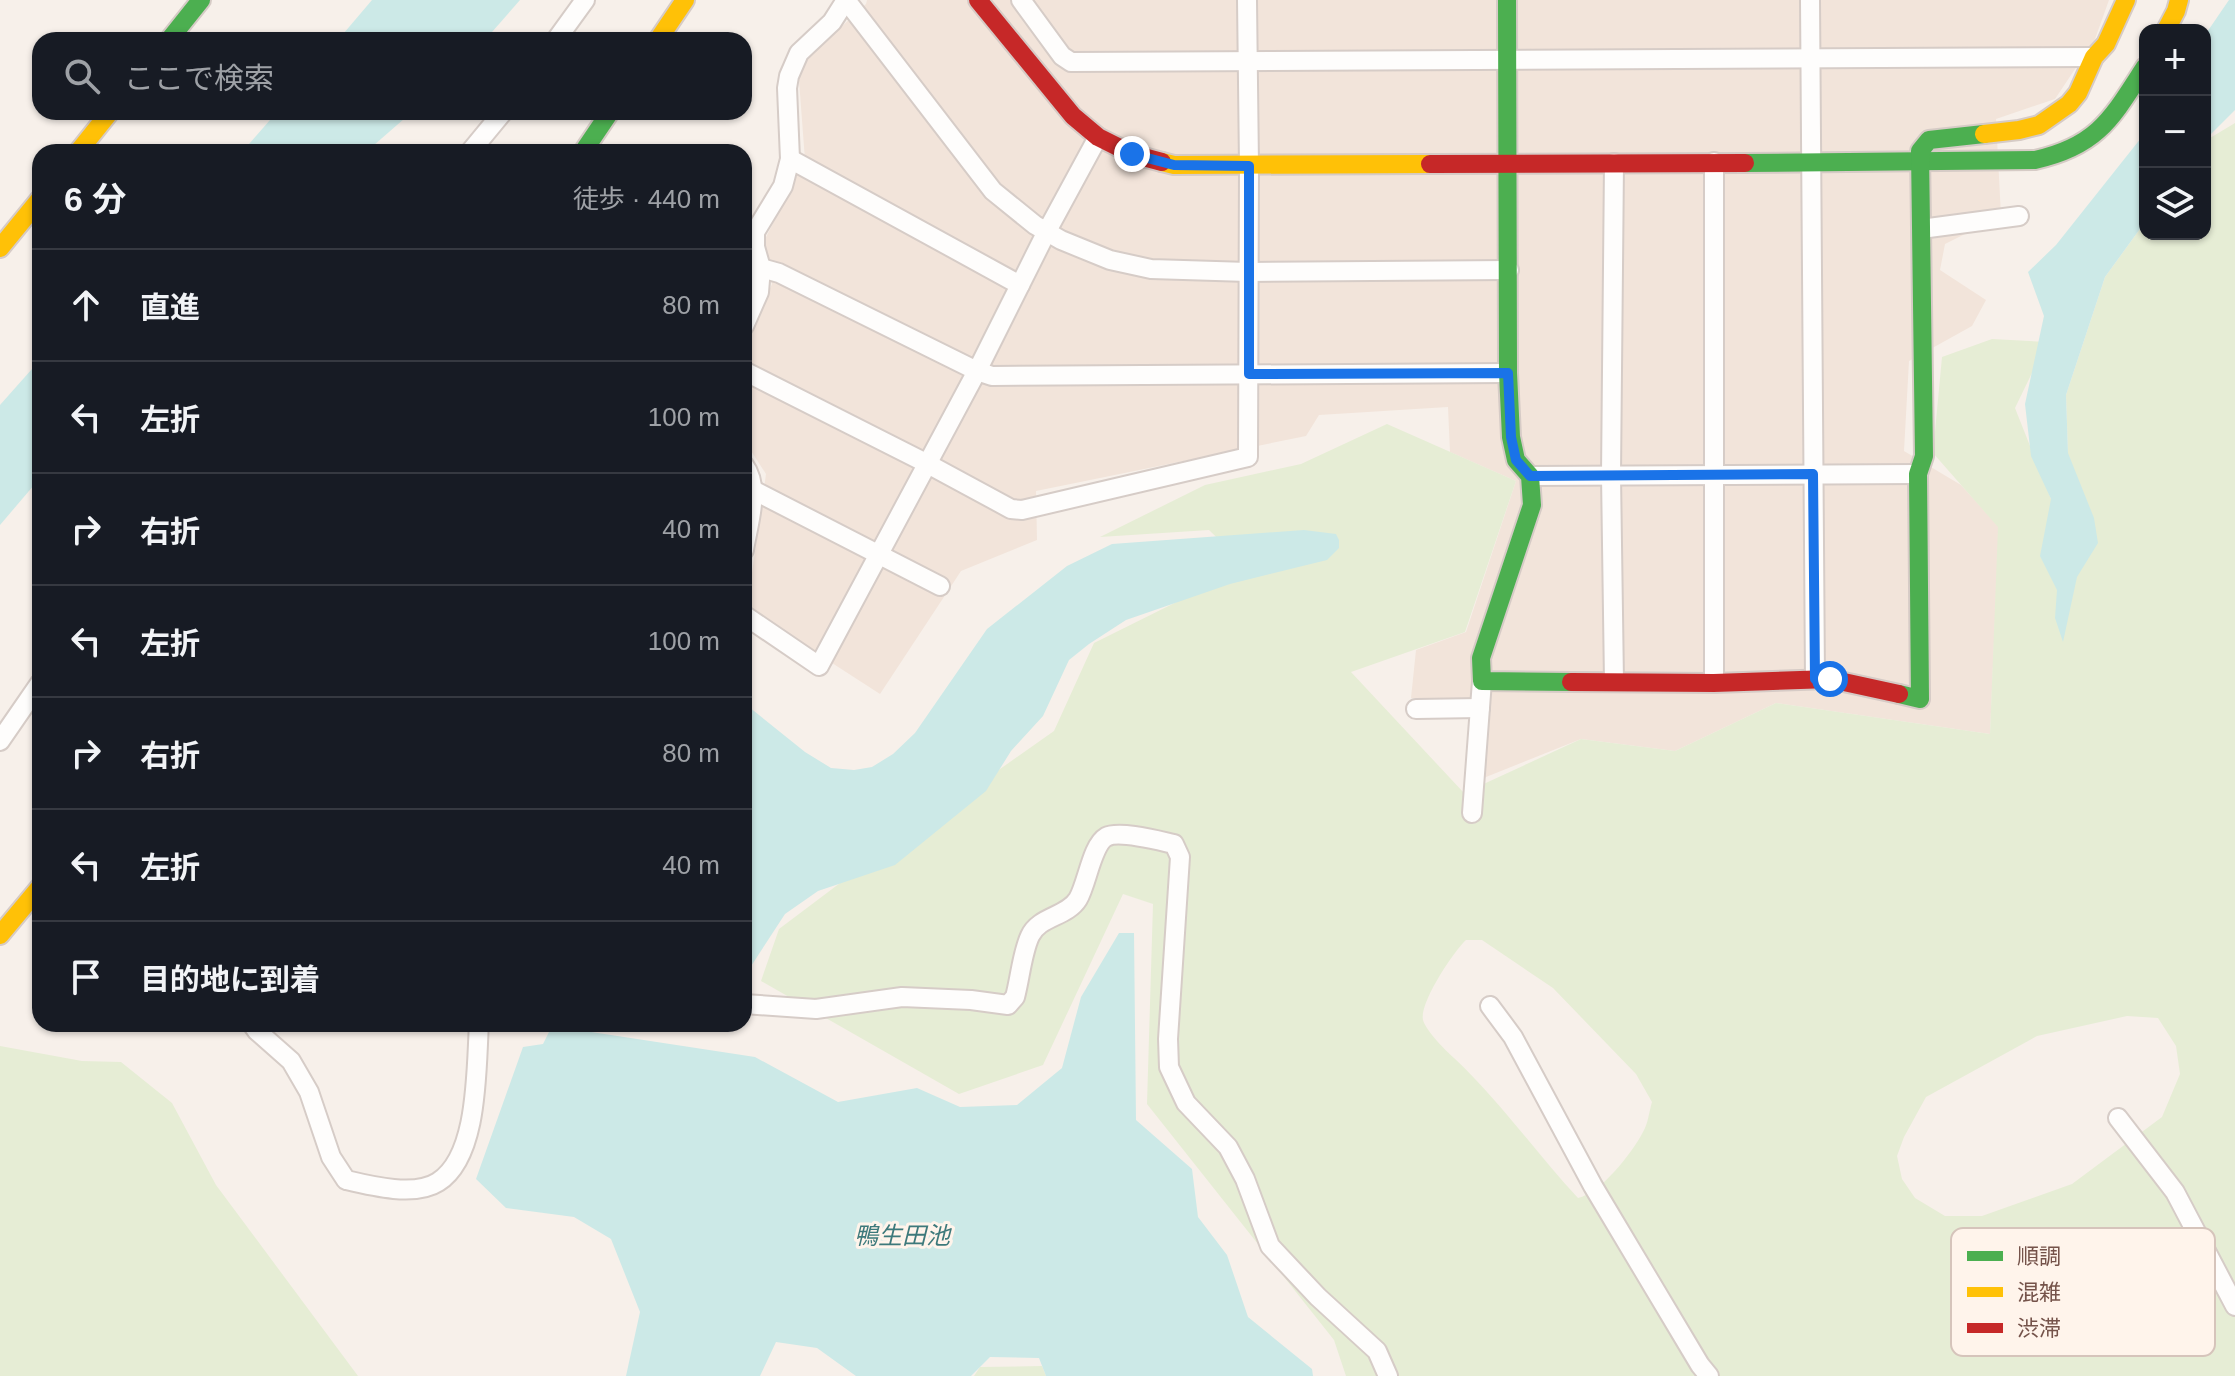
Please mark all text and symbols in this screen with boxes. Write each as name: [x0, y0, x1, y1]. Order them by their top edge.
map controls: [2139, 24, 2211, 240]
button: +: [2139, 24, 2211, 96]
search box: [32, 32, 752, 120]
icon: search: [60, 54, 104, 98]
text: ここで検索: [124, 62, 274, 95]
button: −: [2139, 96, 2211, 168]
route end: [1114, 136, 1150, 172]
button: layers: [2139, 168, 2211, 240]
text: 6 分: [64, 180, 126, 218]
text: 徒歩 · 440 m: [573, 184, 720, 214]
icon: ahead: [64, 283, 108, 327]
text: 80 m: [662, 290, 720, 320]
text: 直進: [140, 291, 200, 324]
icon: left: [64, 395, 108, 439]
text: 100 m: [648, 402, 720, 432]
text: 左折: [140, 403, 200, 436]
icon: right: [64, 507, 108, 551]
text: 40 m: [662, 514, 720, 544]
text: 右折: [140, 515, 200, 548]
icon: left: [64, 619, 108, 663]
text: 100 m: [648, 626, 720, 656]
text: 左折: [140, 627, 200, 660]
route start: [1812, 661, 1848, 697]
icon: right: [64, 731, 108, 775]
text: 80 m: [662, 738, 720, 768]
text: 右折: [140, 739, 200, 772]
icon: left: [64, 843, 108, 887]
text: 40 m: [662, 850, 720, 880]
text: 左折: [140, 851, 200, 884]
icon: arrive: [64, 955, 108, 999]
text: 目的地に到着: [140, 963, 320, 996]
water label: 鴨生田池: [854, 1222, 952, 1249]
legend: [1951, 1228, 2215, 1356]
text: 順調: [2017, 1244, 2061, 1269]
text: 混雑: [2017, 1280, 2061, 1305]
text: 渋滞: [2017, 1316, 2061, 1341]

